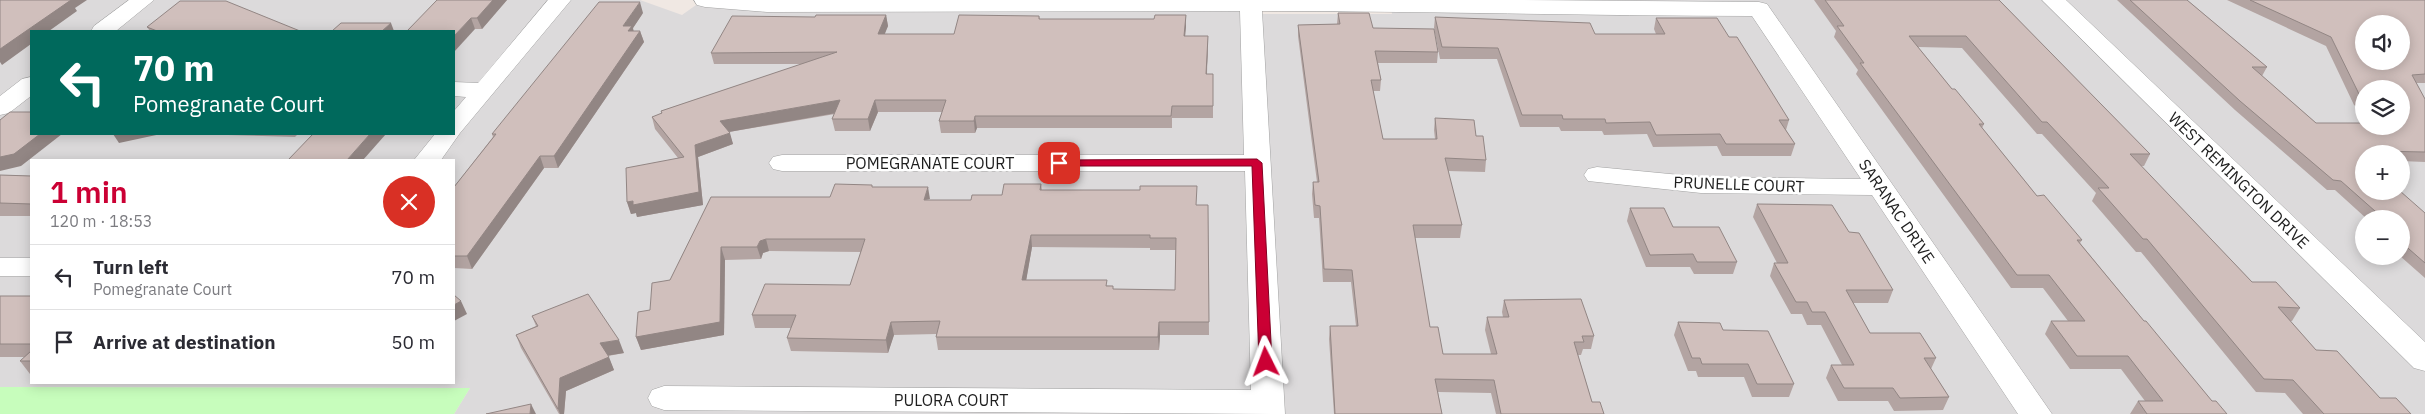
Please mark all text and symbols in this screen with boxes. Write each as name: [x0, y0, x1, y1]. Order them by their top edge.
map controls: [2355, 15, 2410, 265]
button: sound: [2355, 15, 2410, 70]
text: 70 m: [133, 45, 215, 91]
icon: left: [50, 50, 115, 115]
button: layers: [2355, 80, 2410, 135]
text: Pomegranate Court: [133, 89, 324, 118]
street label: WEST REMINGTON DRIVE: [2164, 107, 2314, 253]
pin: [1038, 142, 1080, 184]
button: +: [2355, 145, 2410, 200]
icon: arrive: [1045, 149, 1073, 177]
street label: POMEGRANATE COURT: [846, 153, 1014, 173]
street label: SARANAC DRIVE: [1855, 155, 1939, 267]
text: 1 min: [50, 172, 128, 211]
street label: PRUNELLE COURT: [1673, 172, 1805, 196]
button: close: [383, 176, 435, 228]
button: −: [2355, 210, 2410, 265]
text: 120 m · 18:53: [50, 211, 152, 231]
text: Turn left: [93, 255, 169, 279]
icon: left: [50, 263, 78, 291]
text: 70 m: [391, 265, 435, 289]
text: Pomegranate Court: [93, 279, 232, 299]
icon: arrive: [50, 328, 78, 356]
text: Arrive at destination: [93, 330, 276, 354]
text: 50 m: [391, 330, 435, 354]
position arrow: [1239, 335, 1291, 387]
street label: PULORA COURT: [894, 390, 1008, 410]

